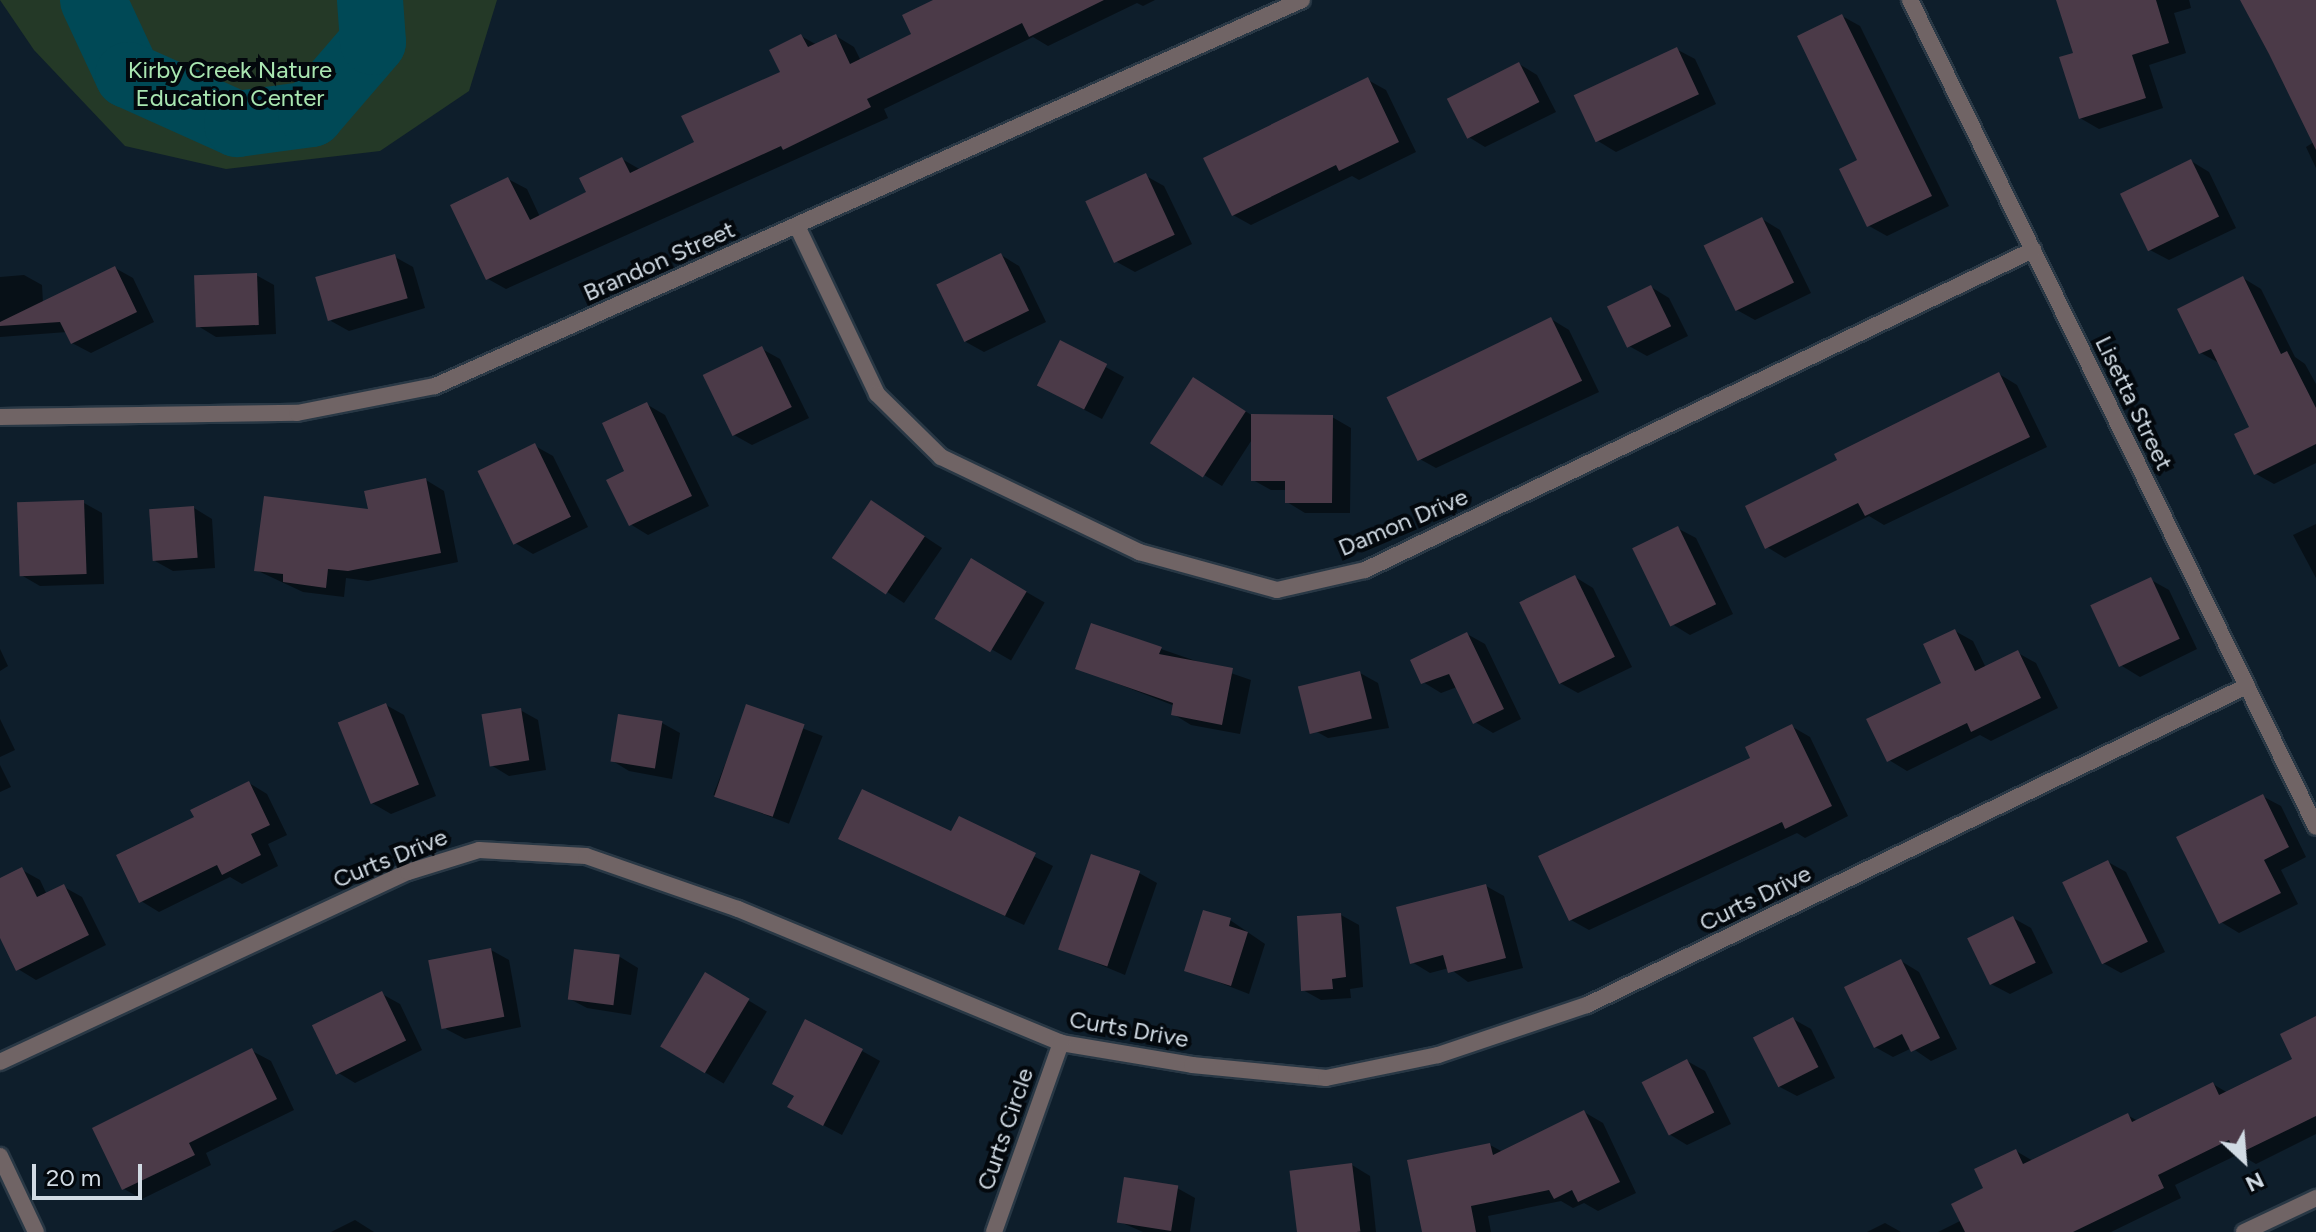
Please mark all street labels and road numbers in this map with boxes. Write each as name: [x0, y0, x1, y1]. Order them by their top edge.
street label: Brandon Street: [579, 215, 739, 307]
street label: Lisetta Street: [2089, 331, 2179, 475]
street label: Damon Drive: [1334, 482, 1472, 562]
street label: Curts Drive: [329, 822, 451, 894]
street label: Curts Drive: [1695, 859, 1815, 937]
street label: Curts Drive: [1067, 1004, 1191, 1054]
street label: Curts Circle: [971, 1064, 1039, 1194]

